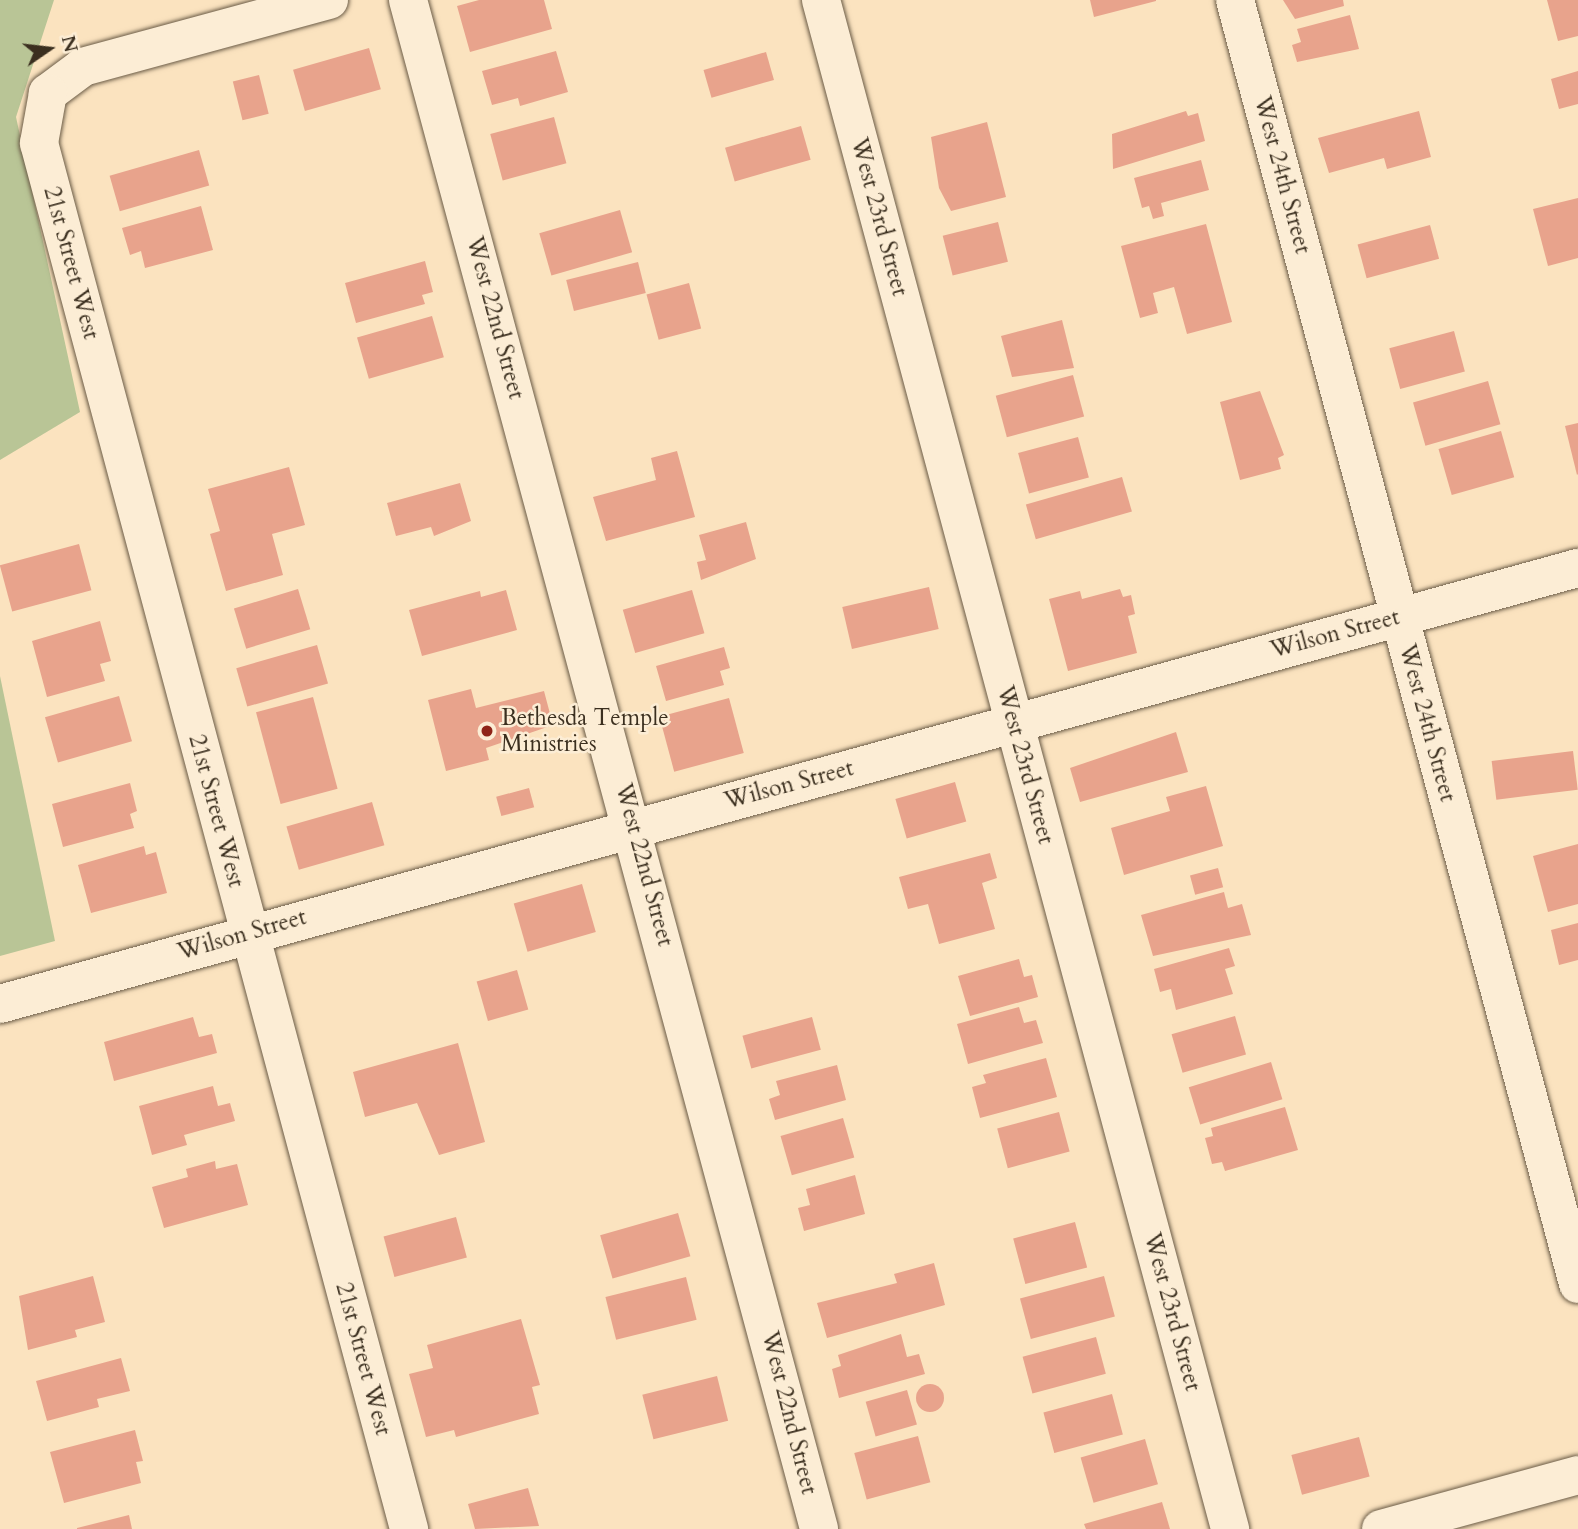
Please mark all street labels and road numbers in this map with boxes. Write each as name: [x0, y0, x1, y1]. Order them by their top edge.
street label: West 24th Street: [1248, 93, 1316, 257]
street label: West 23rd Street: [845, 135, 913, 299]
street label: 21st Street West: [37, 184, 105, 342]
street label: West 22nd Street: [460, 234, 530, 402]
street label: Wilson Street: [1267, 604, 1403, 664]
street label: West 24th Street: [1393, 641, 1461, 805]
street label: West 23rd Street: [991, 683, 1059, 847]
street label: 21st Street West: [182, 732, 250, 890]
street label: Wilson Street: [721, 755, 857, 815]
street label: West 22nd Street: [609, 781, 679, 949]
street label: Wilson Street: [175, 903, 309, 967]
street label: West 23rd Street: [1138, 1230, 1206, 1394]
street label: 21st Street West: [329, 1280, 397, 1438]
street label: West 22nd Street: [755, 1328, 823, 1498]

